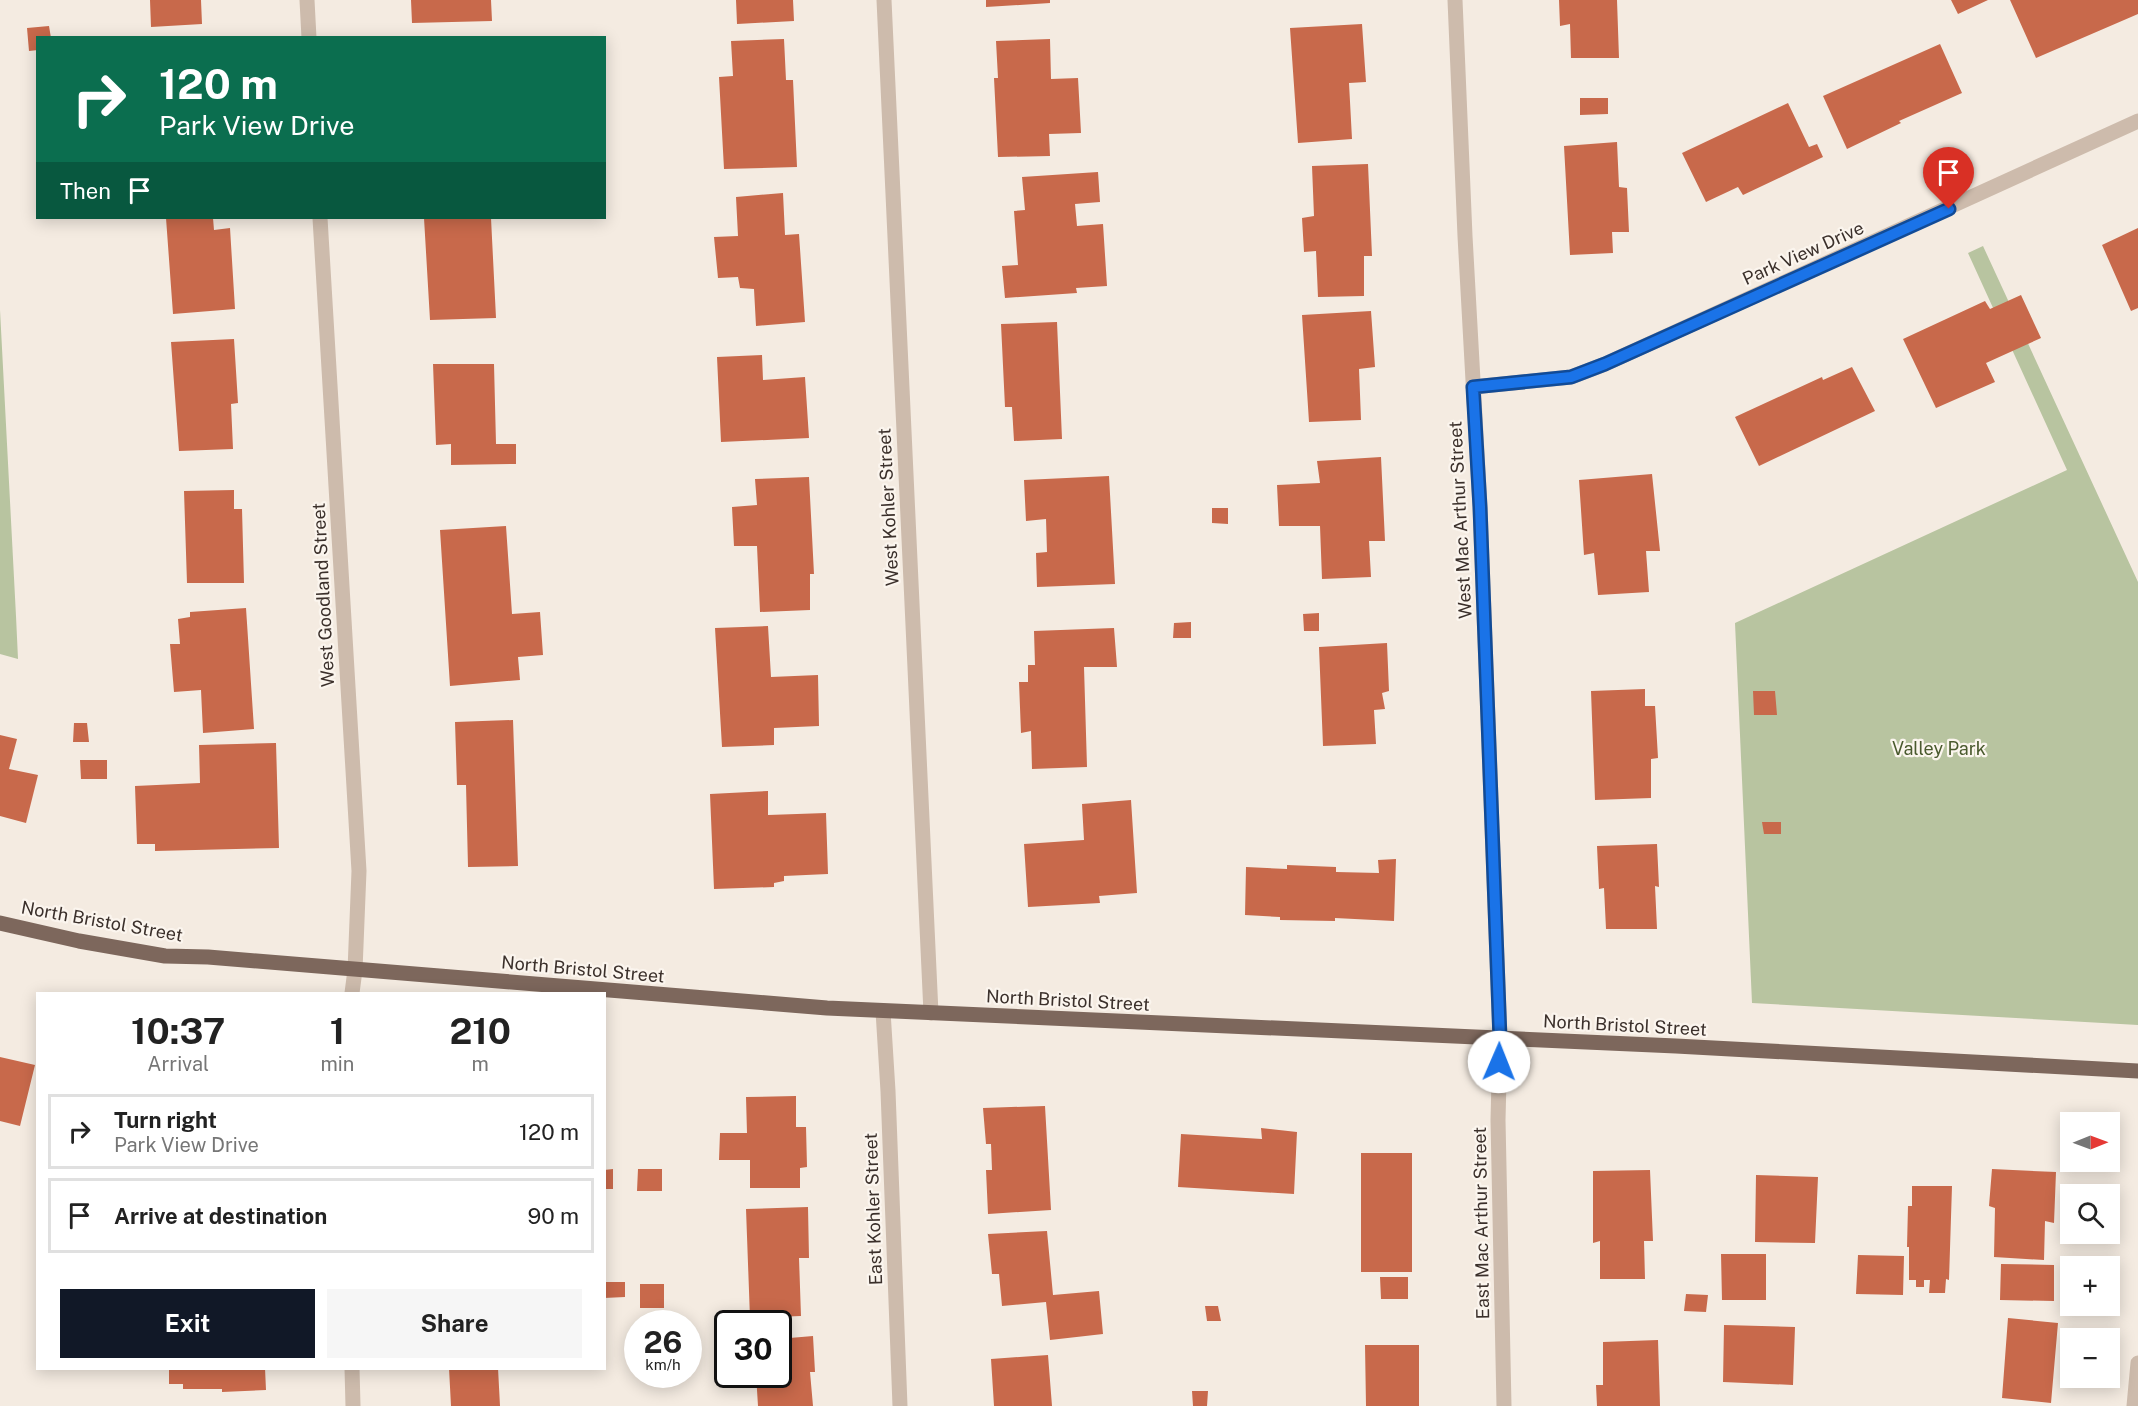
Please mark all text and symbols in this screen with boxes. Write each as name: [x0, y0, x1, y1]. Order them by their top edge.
text: 120 m: [159, 59, 278, 108]
icon: right: [60, 60, 138, 138]
text: Park View Drive: [159, 109, 355, 141]
pin: [1923, 147, 1974, 209]
icon: arrive: [1932, 156, 1965, 189]
icon: arrive: [123, 174, 156, 207]
text: Then: [60, 178, 111, 204]
street label: Park View Drive: [1739, 217, 1867, 289]
street label: West Mac Arthur Street: [1444, 421, 1476, 619]
street label: West Kohler Street: [873, 427, 903, 587]
street label: West Goodland Street: [308, 502, 338, 688]
park label: Valley Park: [1892, 738, 1986, 759]
street label: North Bristol Street: [19, 896, 185, 946]
street label: North Bristol Street: [500, 951, 666, 987]
street label: North Bristol Street: [986, 985, 1150, 1015]
text: 10:37: [131, 1010, 225, 1052]
text: 1: [330, 1010, 345, 1052]
text: 210: [449, 1010, 511, 1052]
street label: North Bristol Street: [1543, 1010, 1707, 1040]
position arrow: [1467, 1030, 1531, 1094]
text: Arrival: [147, 1052, 209, 1076]
text: min: [320, 1052, 354, 1076]
text: m: [471, 1052, 489, 1076]
text: Turn right: [114, 1107, 217, 1133]
north arrow: [2060, 1112, 2120, 1172]
map controls: [2060, 1112, 2120, 1388]
icon: right: [63, 1115, 96, 1148]
text: 120 m: [519, 1119, 579, 1145]
street label: East Mac Arthur Street: [1469, 1127, 1493, 1319]
street label: East Kohler Street: [860, 1132, 886, 1286]
text: Park View Drive: [114, 1133, 259, 1157]
button: search: [2060, 1184, 2120, 1244]
icon: arrive: [63, 1199, 96, 1232]
text: Arrive at destination: [114, 1203, 327, 1229]
text: 90 m: [528, 1203, 579, 1229]
button: +: [2060, 1256, 2120, 1316]
button: Exit: [60, 1289, 315, 1358]
button: Share: [327, 1289, 582, 1358]
speed limit sign: 30: [714, 1310, 792, 1388]
text: 26: [644, 1324, 682, 1360]
button: −: [2060, 1328, 2120, 1388]
text: km/h: [645, 1356, 681, 1373]

